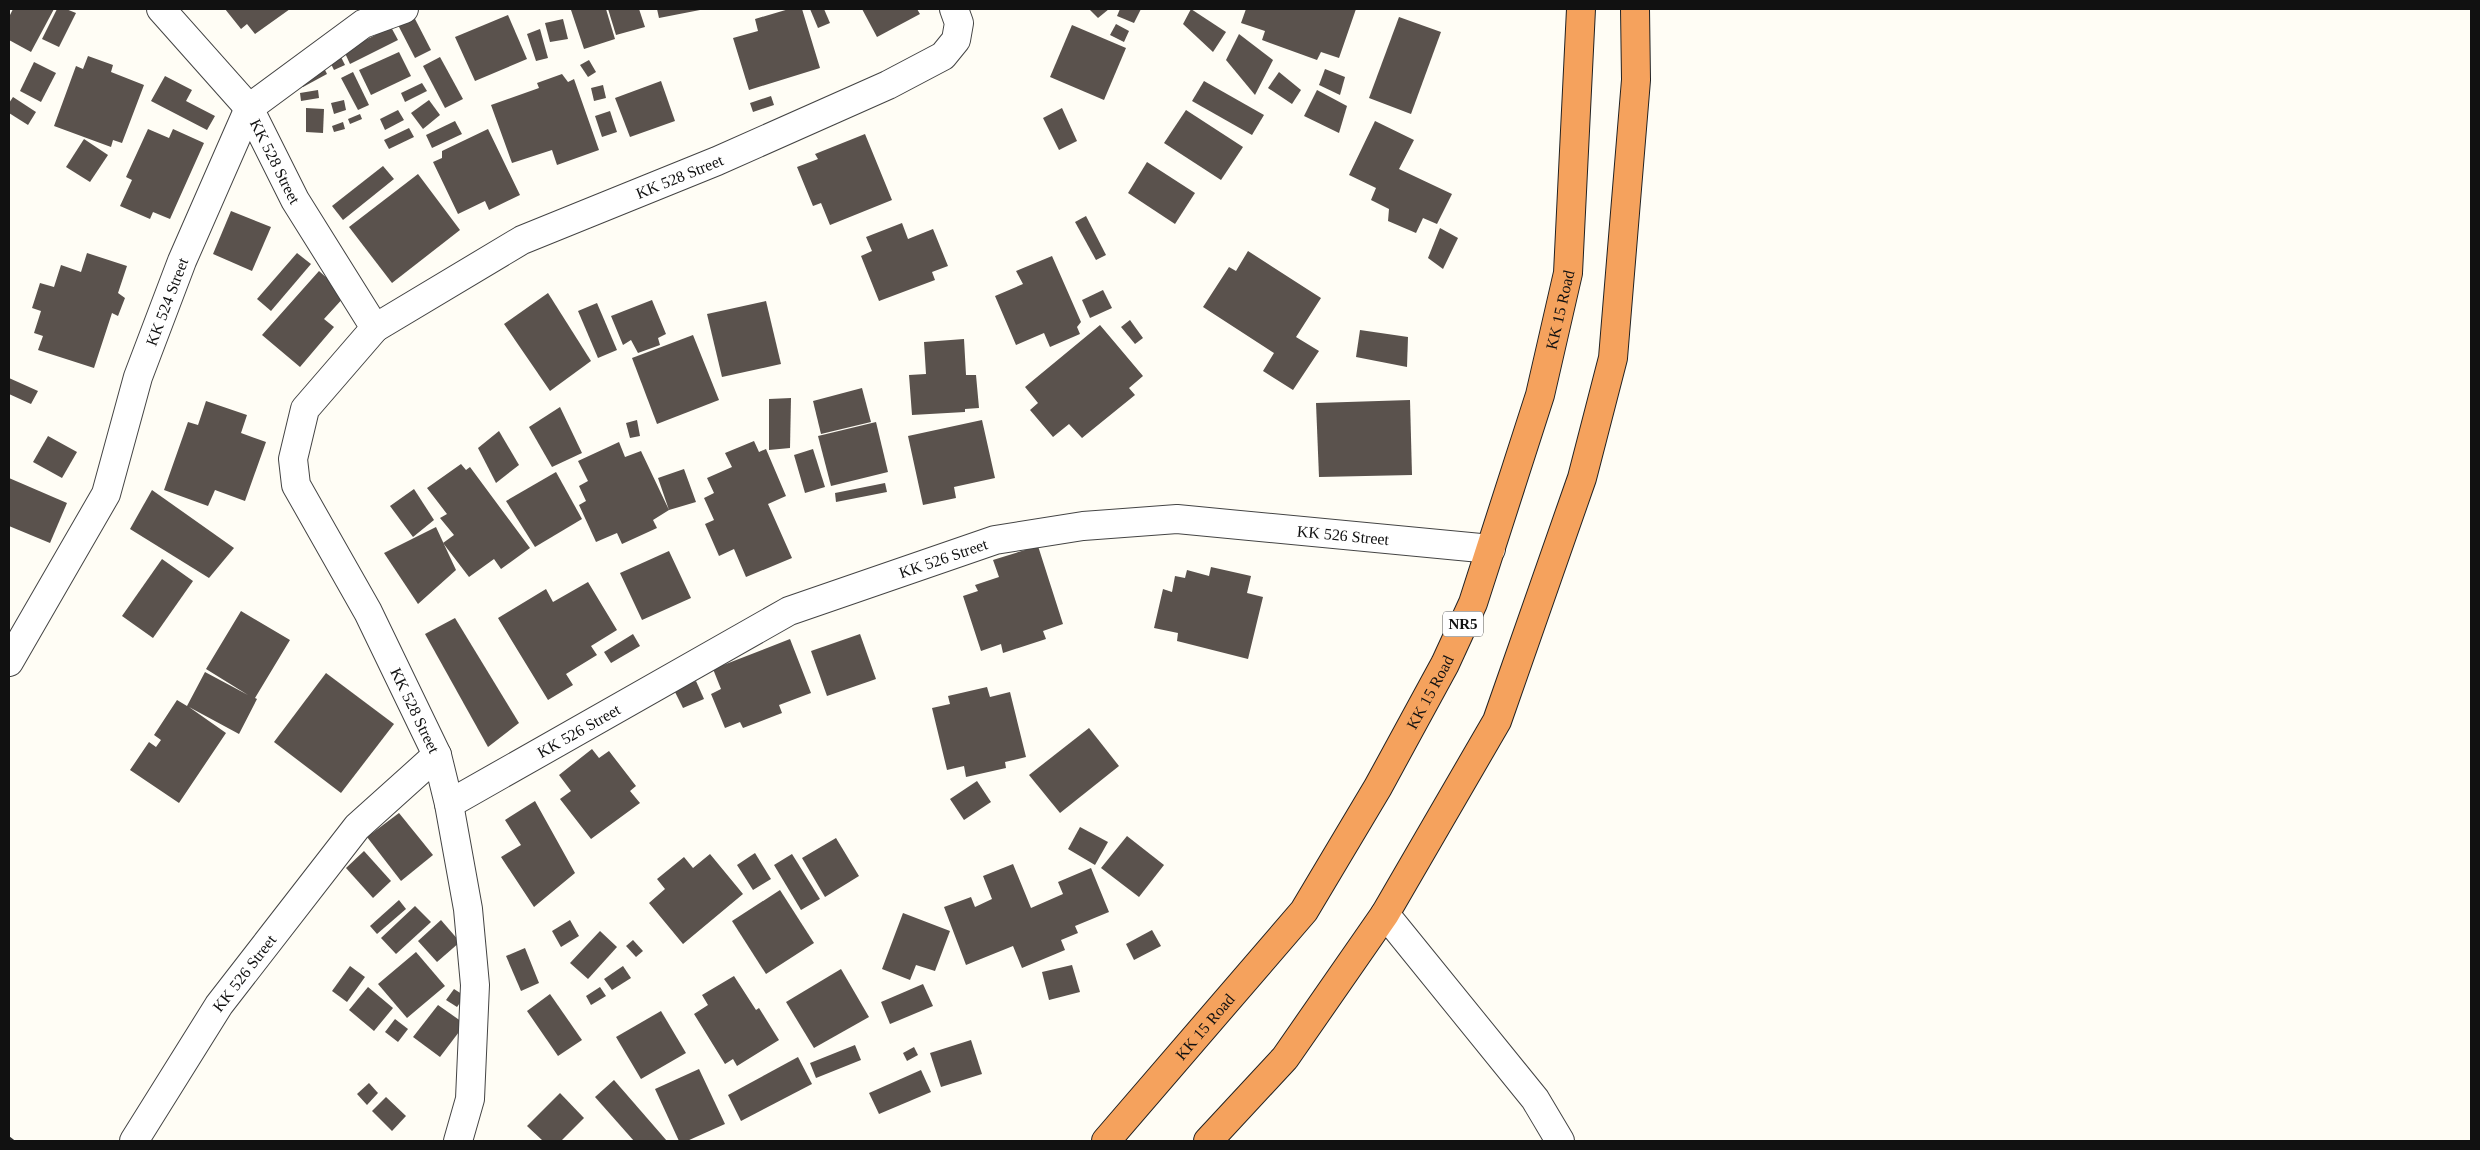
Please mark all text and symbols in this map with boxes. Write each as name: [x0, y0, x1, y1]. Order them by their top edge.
street label: KK 528 Street: [247, 116, 304, 208]
street label: KK 528 Street: [633, 151, 726, 202]
street label: KK 524 Street: [143, 255, 192, 348]
street label: KK 15 Road: [1543, 269, 1577, 351]
street label: KK 526 Street: [1296, 523, 1390, 548]
street label: KK 526 Street: [897, 535, 990, 581]
road number: NR5: [1443, 612, 1483, 636]
street label: KK 15 Road: [1403, 653, 1457, 732]
street label: KK 528 Street: [387, 665, 443, 756]
street label: KK 526 Street: [534, 700, 624, 761]
street label: KK 526 Street: [209, 931, 280, 1015]
street label: KK 15 Road: [1172, 991, 1238, 1063]

